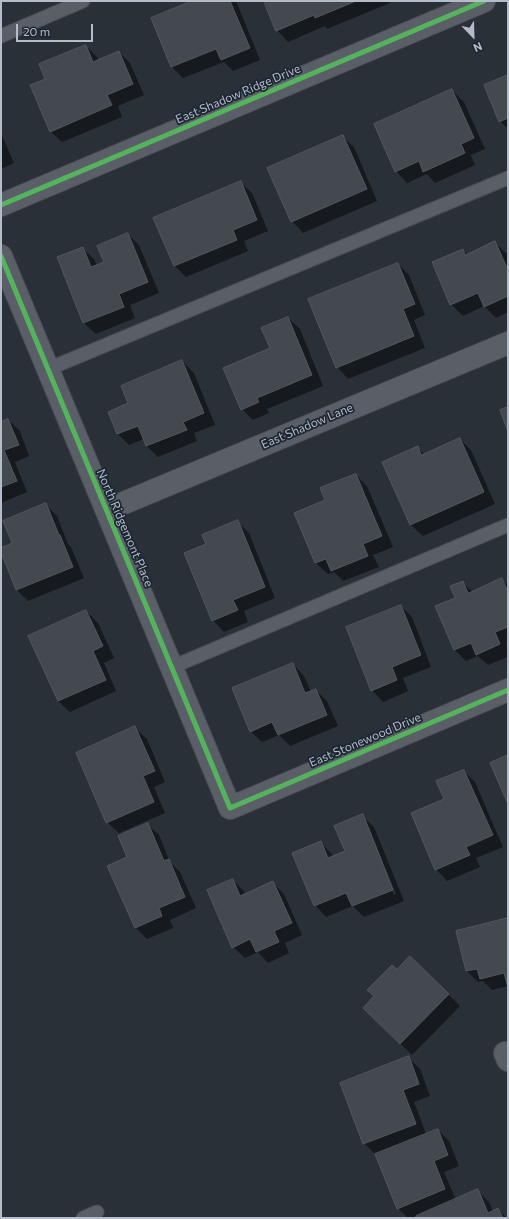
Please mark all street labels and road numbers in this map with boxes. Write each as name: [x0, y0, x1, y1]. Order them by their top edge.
street label: East Shadow Ridge Drive: [173, 61, 303, 127]
street label: East Shadow Lane: [259, 400, 355, 452]
street label: North Ridgemont Place: [94, 467, 156, 589]
street label: East Stonewood Drive: [307, 710, 423, 770]

